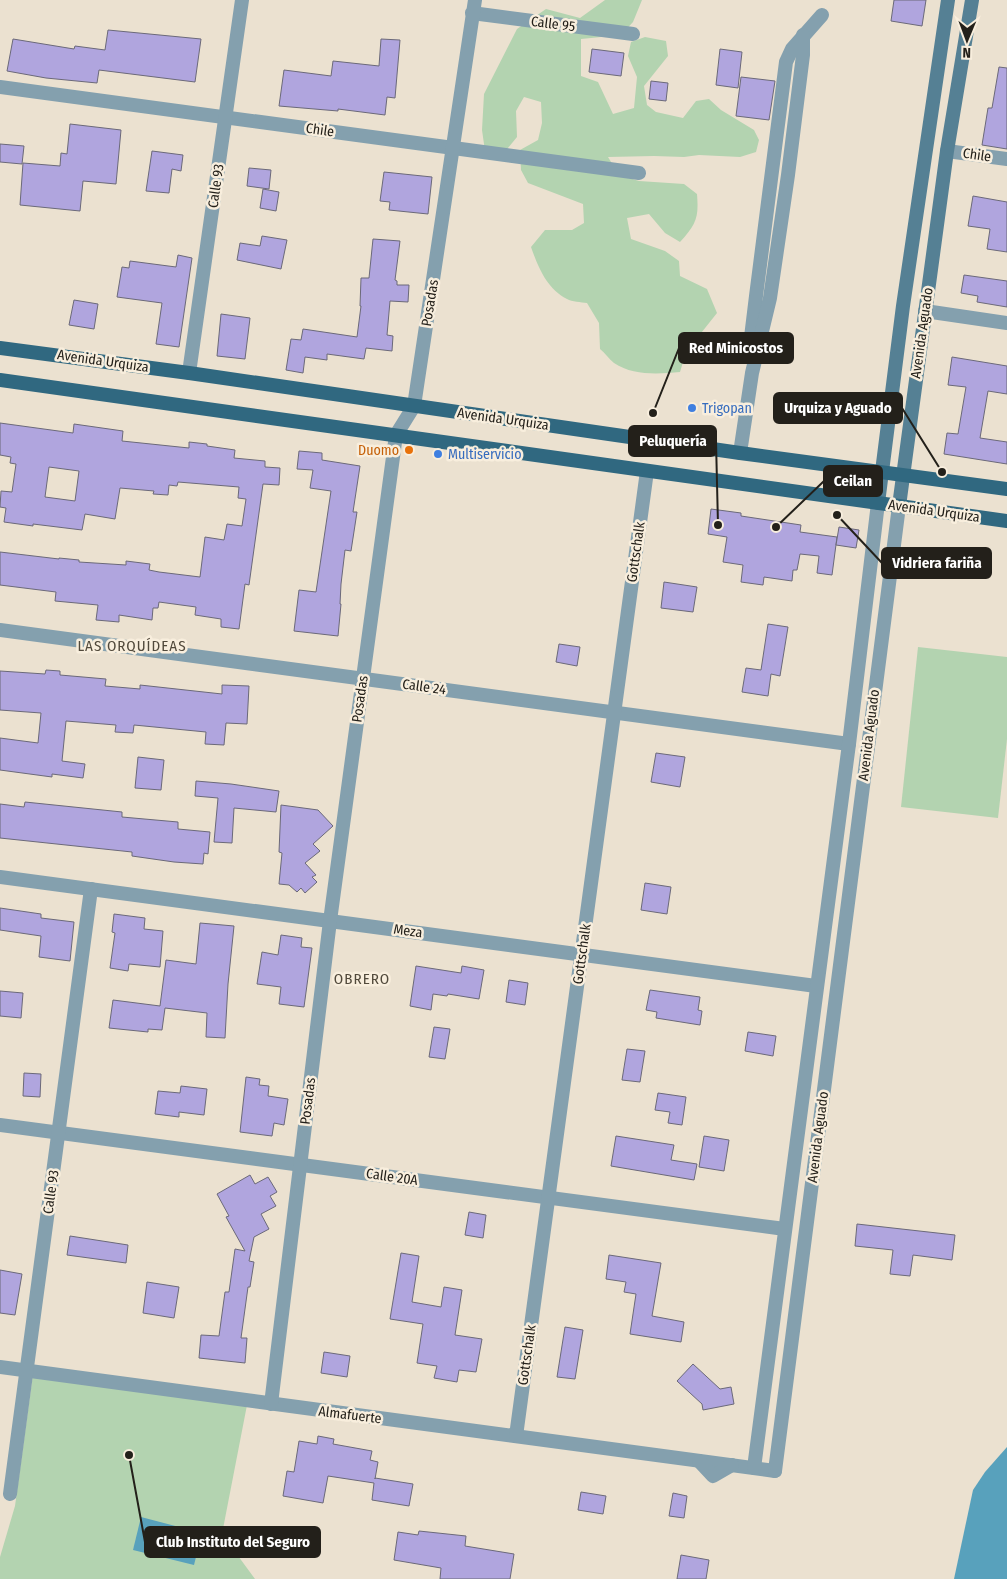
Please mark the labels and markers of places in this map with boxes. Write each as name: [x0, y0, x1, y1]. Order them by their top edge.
callout: Red Minicostos: [679, 333, 793, 363]
callout: Urquiza y Aguado: [774, 393, 902, 423]
place label: Trigopan: [702, 400, 752, 417]
marker: Trigopan: [686, 402, 698, 414]
callout: Peluquería: [629, 426, 716, 456]
place label: Duomo: [358, 442, 399, 459]
marker: Duomo: [403, 444, 415, 456]
place label: Multiservicio: [448, 446, 522, 463]
marker: Multiservicio: [432, 448, 444, 460]
callout: Ceilan: [824, 466, 882, 496]
callout: Vidriera fariña: [882, 548, 991, 578]
callout: Club Instituto del Seguro: [145, 1527, 320, 1557]

